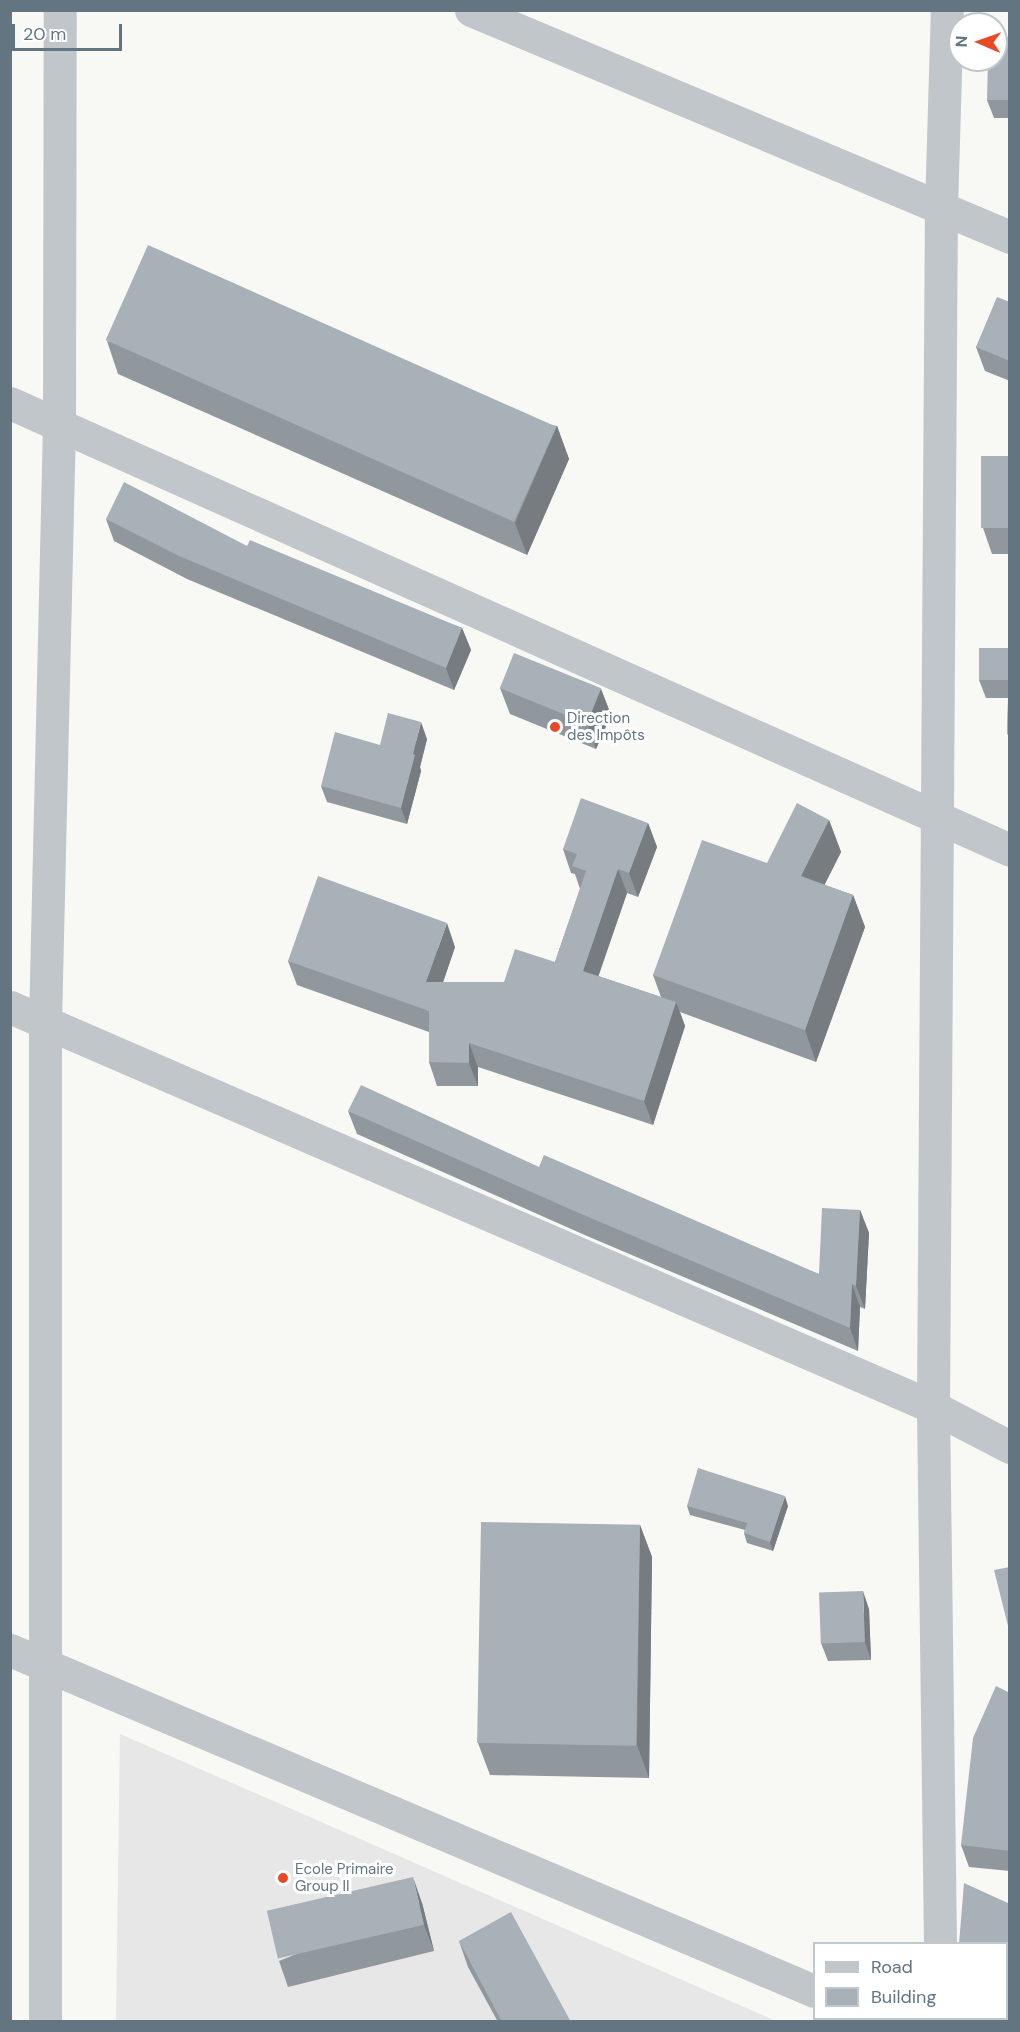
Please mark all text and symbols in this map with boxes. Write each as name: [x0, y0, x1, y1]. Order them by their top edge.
scale bar: [15, 12, 124, 50]
north arrow: [948, 12, 1008, 72]
text: 20 m: [23, 22, 66, 46]
text: N: [951, 35, 972, 48]
place label: Direction des Impôts: [567, 709, 645, 744]
marker: Direction des Impôts: [548, 720, 562, 734]
place label: Ecole Primaire Group II: [295, 1860, 394, 1895]
marker: Ecole Primaire Group II: [276, 1871, 290, 1885]
legend: [813, 1942, 1008, 2020]
text: Road: [871, 1955, 913, 1979]
text: Building: [871, 1985, 936, 2009]

